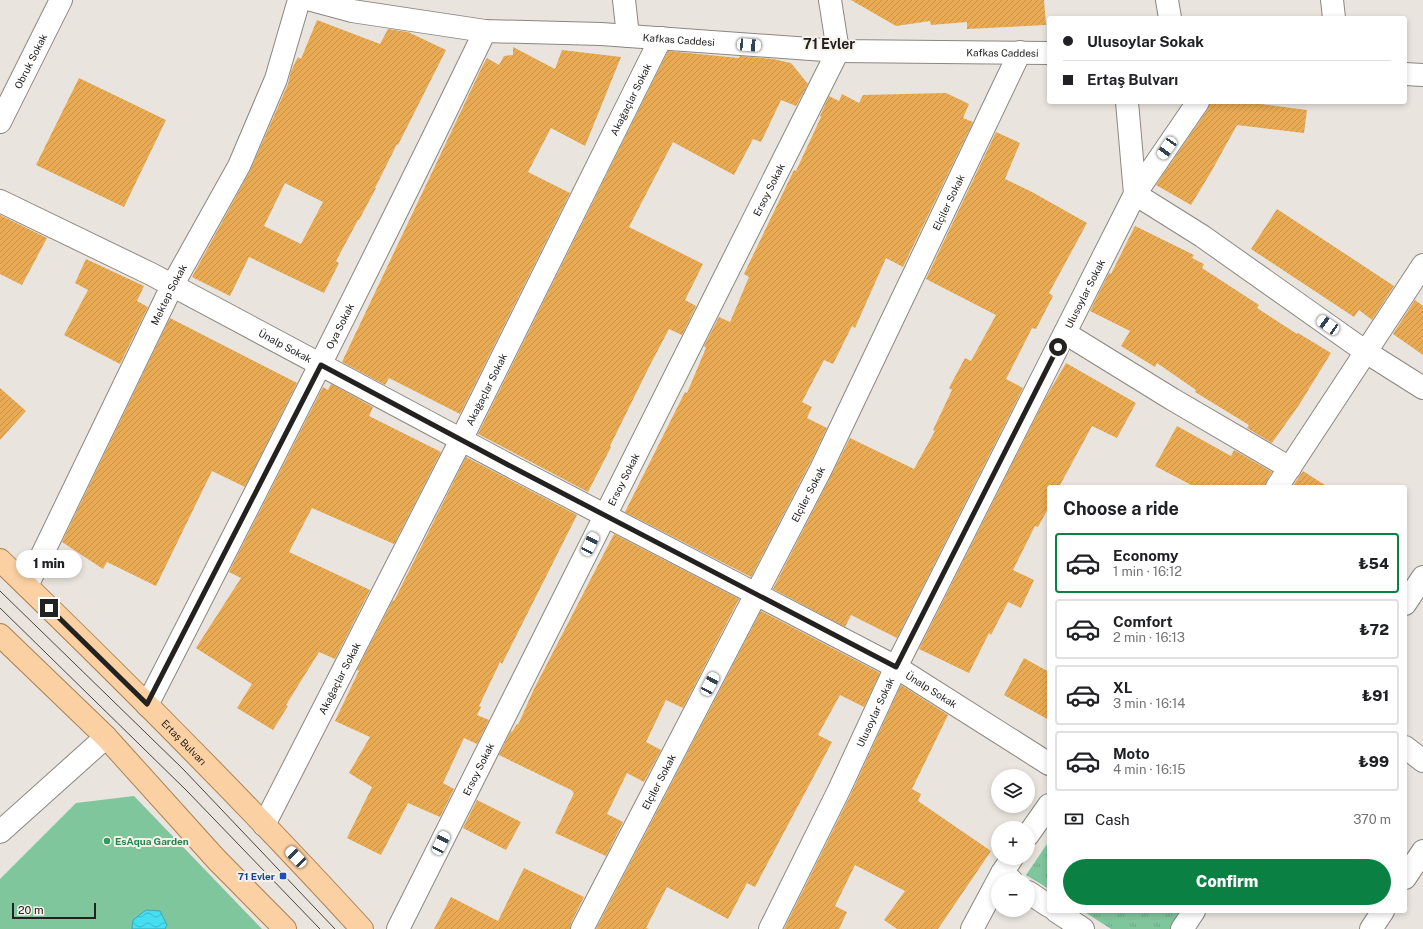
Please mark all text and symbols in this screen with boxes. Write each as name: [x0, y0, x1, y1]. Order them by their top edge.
street label: Obruk Sokak: [12, 31, 49, 91]
street label: Kafkas Caddesi: [642, 31, 715, 48]
text: Ulusoylar Sokak: [1087, 33, 1204, 50]
district label: 71 Evler: [803, 36, 855, 52]
car: [737, 38, 761, 52]
street label: Kafkas Caddesi: [966, 46, 1038, 59]
street label: Akağaçlar Sokak: [608, 61, 654, 137]
text: Ertaş Bulvarı: [1087, 71, 1178, 88]
car: [1155, 135, 1179, 161]
street label: Ersoy Sokak: [750, 161, 787, 218]
street label: Elçiler Sokak: [930, 172, 967, 232]
street label: Ulusoylar Sokak: [1062, 257, 1107, 330]
street label: Mektep Sokak: [148, 262, 189, 327]
street label: Oya Sokak: [323, 301, 356, 351]
car: [1315, 313, 1341, 337]
street label: Ünalp Sokak: [257, 327, 314, 365]
route start: [1049, 338, 1067, 356]
street label: Akağaçlar Sokak: [463, 351, 509, 427]
street label: Ersoy Sokak: [605, 451, 642, 508]
street label: Elçiler Sokak: [789, 464, 827, 524]
text: Choose a ride: [1063, 498, 1179, 519]
car: [579, 531, 601, 557]
icon: car: [1065, 545, 1101, 581]
text: Economy: [1113, 547, 1178, 564]
callout: 1 min: [16, 550, 82, 578]
text: ₺54: [1358, 555, 1389, 572]
text: 1 min: [33, 556, 65, 571]
text: 1 min · 16:12: [1113, 564, 1182, 579]
route end: [40, 599, 58, 617]
icon: car: [1065, 611, 1101, 647]
text: Comfort: [1113, 613, 1173, 630]
text: ₺72: [1359, 621, 1389, 638]
text: 2 min · 16:13: [1113, 630, 1185, 645]
street label: Akağaçlar Sokak: [316, 640, 363, 716]
street label: Ünalp Sokak: [903, 669, 960, 710]
car: [699, 671, 721, 697]
street label: Ulusoylar Sokak: [854, 675, 897, 749]
icon: car: [1065, 677, 1101, 713]
text: XL: [1113, 679, 1132, 696]
text: ₺91: [1362, 687, 1389, 704]
text: 3 min · 16:14: [1113, 696, 1185, 711]
street label: Ertaş Bulvarı: [159, 717, 209, 767]
street label: Ersoy Sokak: [460, 740, 497, 797]
icon: car: [1065, 743, 1101, 779]
text: Moto: [1113, 745, 1150, 762]
street label: Elçiler Sokak: [639, 752, 678, 811]
text: ₺99: [1358, 753, 1389, 770]
text: 4 min · 16:15: [1113, 762, 1186, 777]
map controls: [991, 769, 1035, 917]
button: layers: [991, 769, 1035, 813]
icon: cash: [1063, 808, 1085, 830]
text: Cash: [1095, 811, 1130, 828]
text: 370 m: [1353, 812, 1391, 827]
button: +: [991, 821, 1035, 865]
car: [430, 830, 452, 856]
place label: EsAqua Garden: [115, 835, 189, 847]
marker: EsAqua Garden: [102, 836, 112, 846]
car: [283, 844, 309, 870]
button: Confirm: [1063, 859, 1391, 905]
place label: 71 Evler: [238, 870, 275, 882]
marker: 71 Evler: [278, 871, 288, 881]
button: −: [991, 873, 1035, 917]
scale bar: [12, 901, 96, 920]
text: 20 m: [18, 904, 43, 916]

